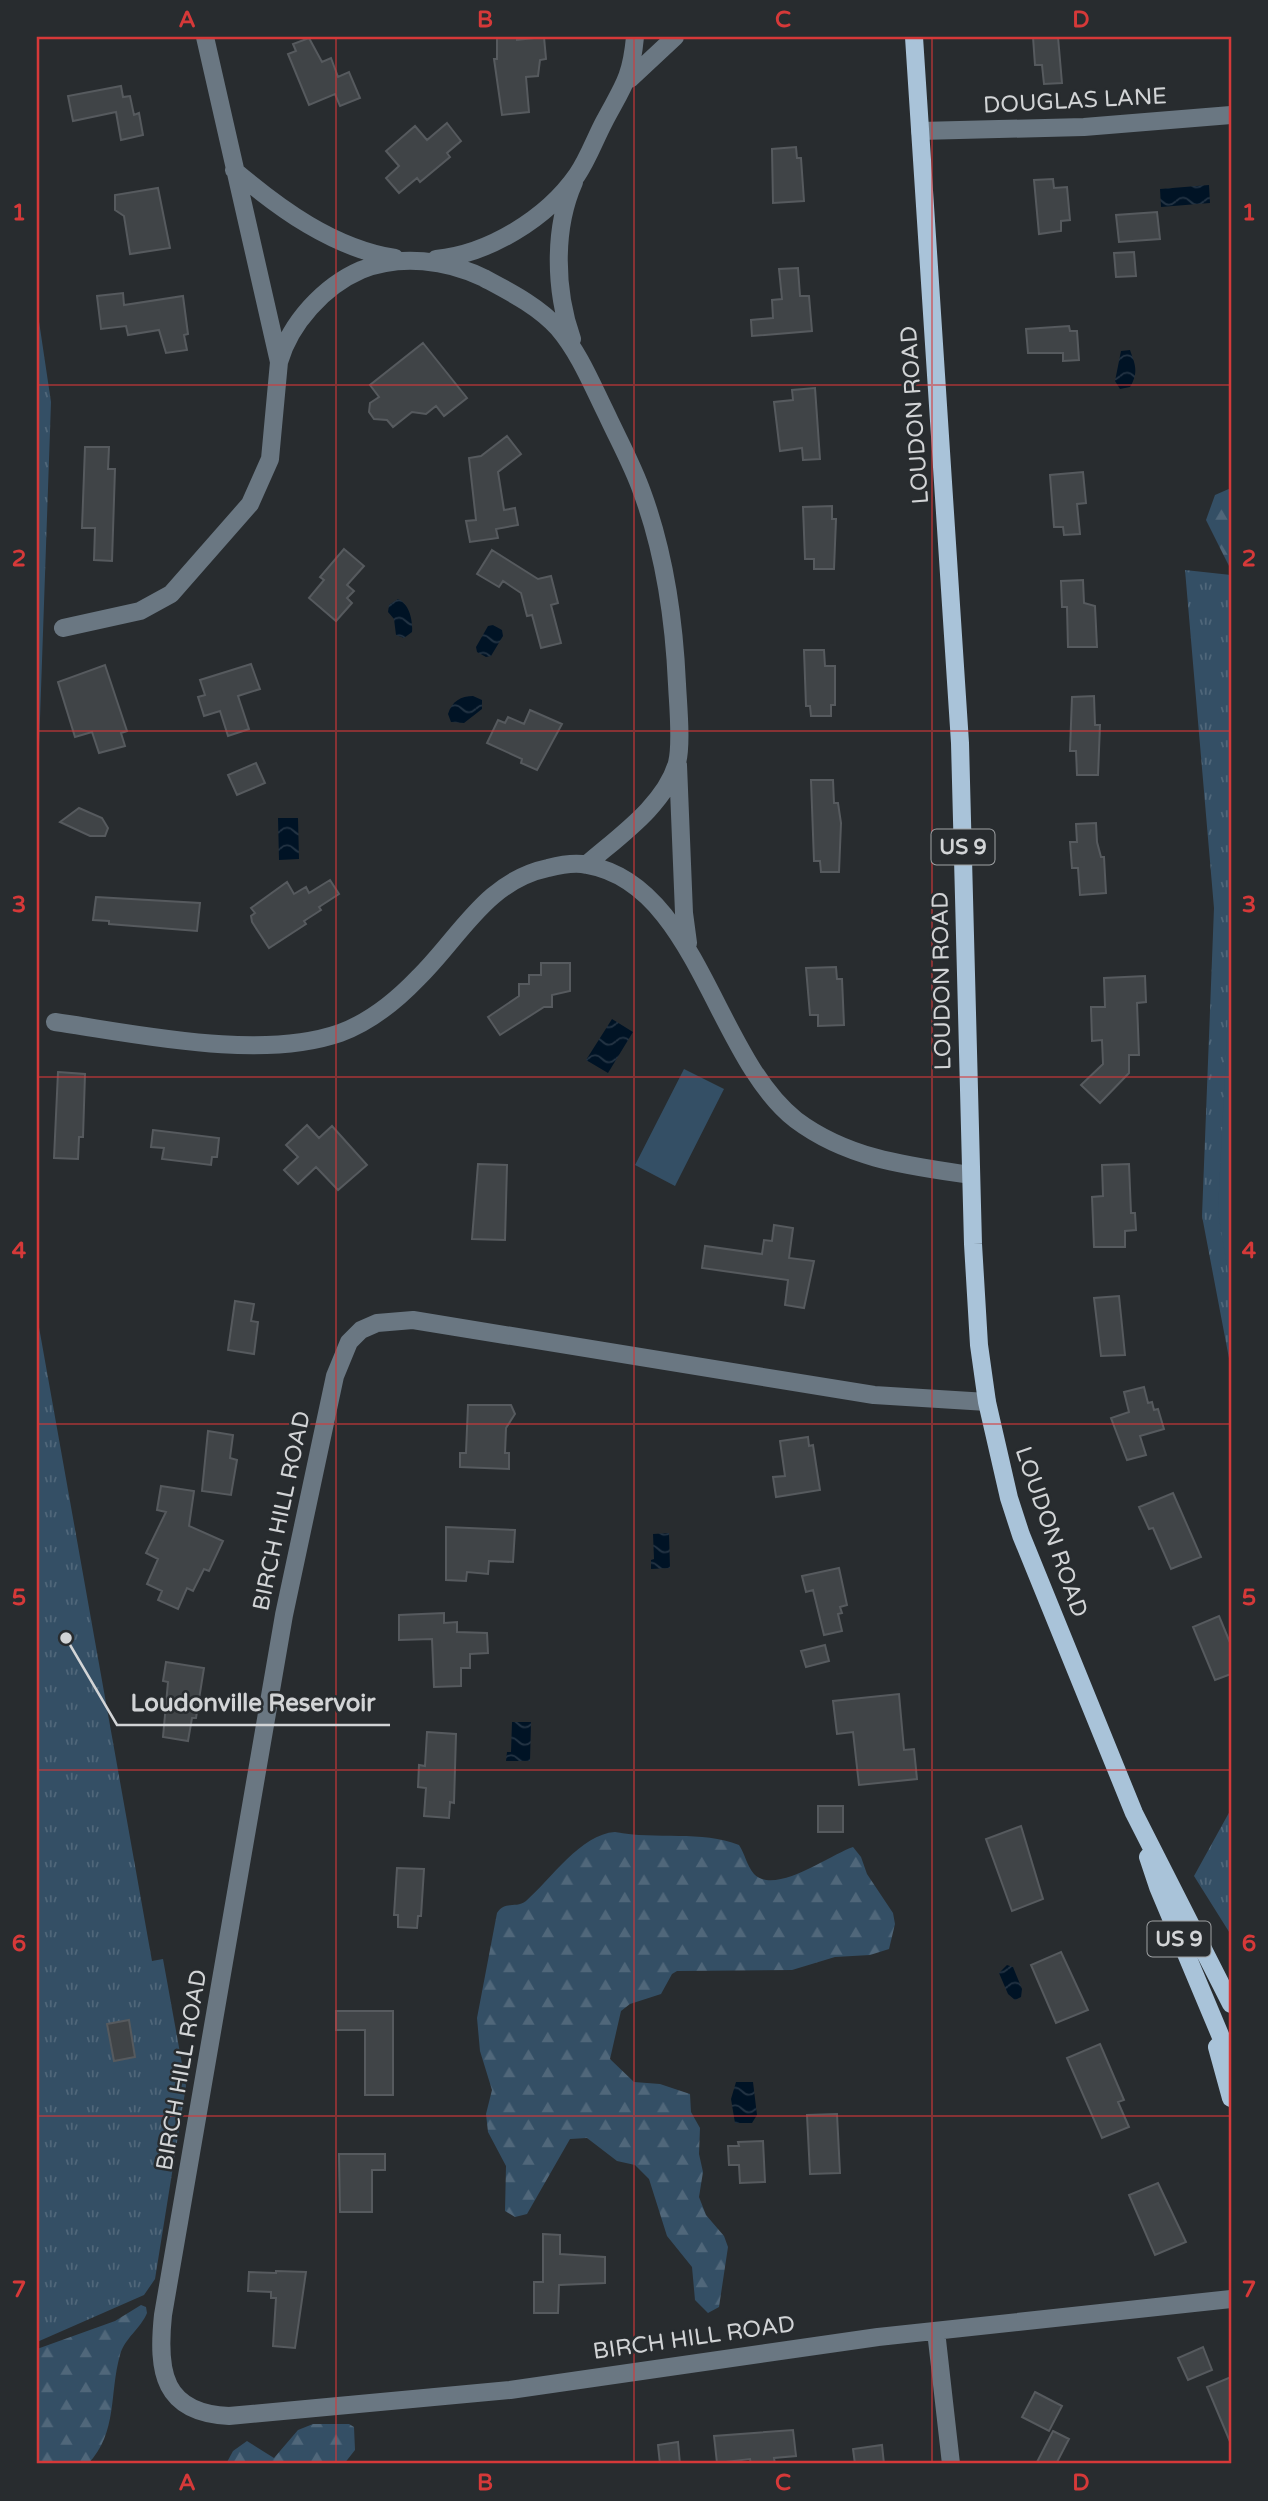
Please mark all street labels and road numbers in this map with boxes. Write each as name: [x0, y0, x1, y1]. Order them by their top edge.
street label: DOUGLAS LANE: [982, 82, 1168, 120]
street label: LOUDON ROAD: [895, 325, 935, 505]
road number: US 9: [932, 830, 995, 864]
street label: LOUDON ROAD: [926, 891, 958, 1071]
street label: BIRCH HILL ROAD: [247, 1408, 317, 1614]
street label: LOUDON ROAD: [1009, 1443, 1093, 1621]
road number: US 9: [1148, 1922, 1210, 1956]
street label: BIRCH HILL ROAD: [151, 1967, 213, 2173]
street label: BIRCH HILL ROAD: [591, 2310, 797, 2366]

